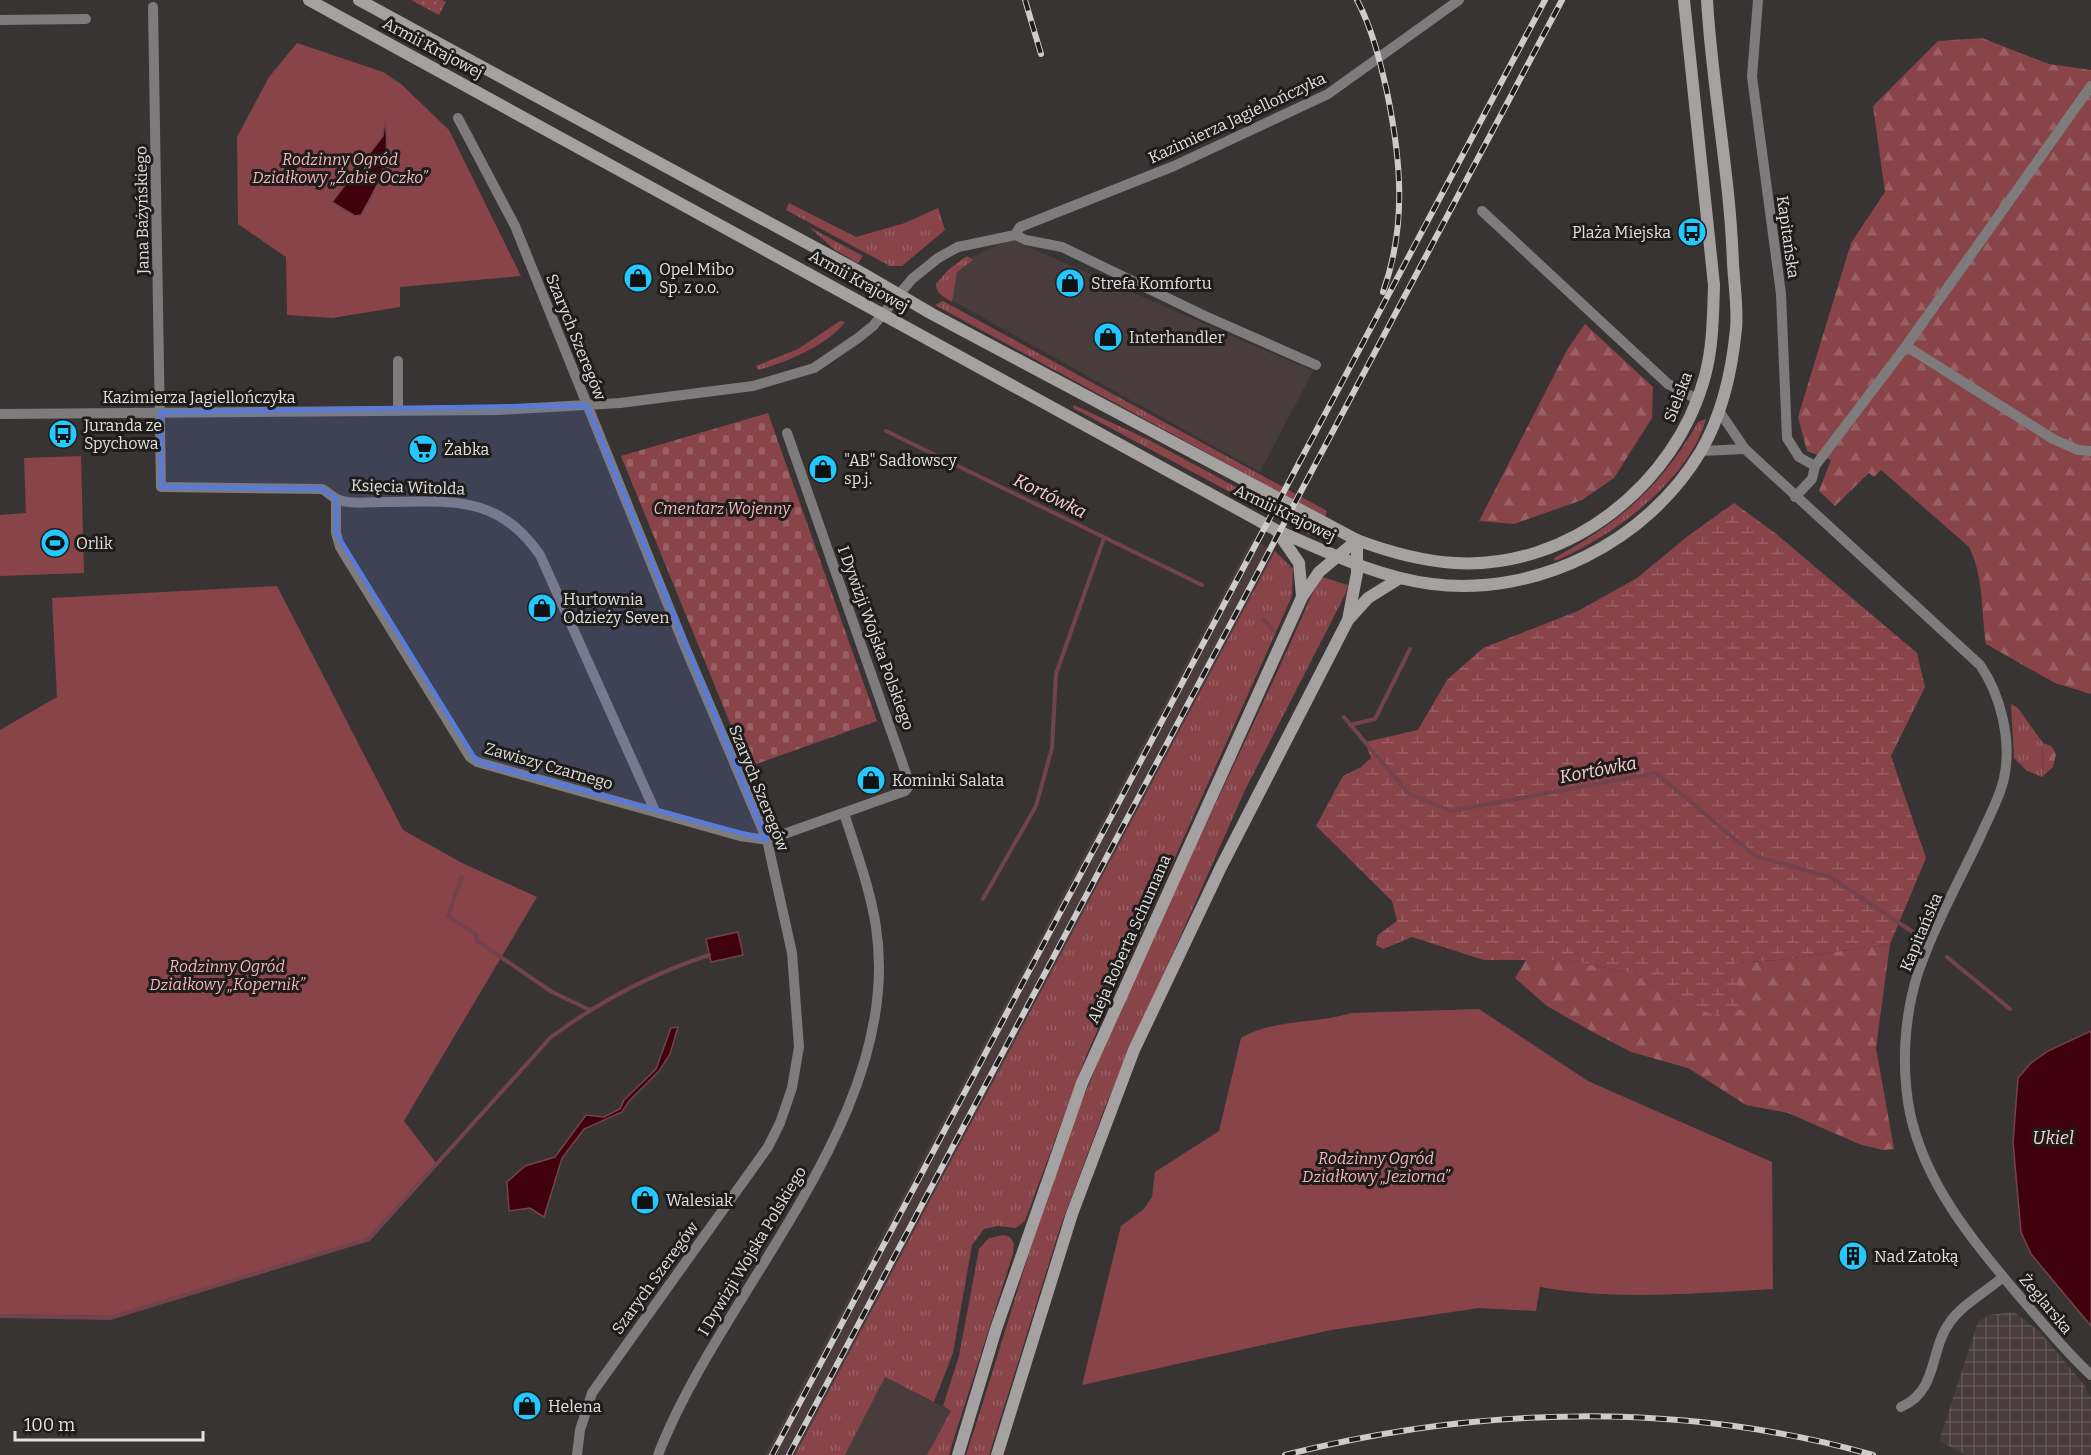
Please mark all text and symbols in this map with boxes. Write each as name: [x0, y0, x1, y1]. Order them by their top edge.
street label: Armii Krajowej: [380, 14, 486, 82]
street label: Kazimierza Jagiellończyka: [1145, 68, 1329, 167]
street label: Jana Bażyńskiego: [131, 146, 153, 275]
park label: Rodzinny Ogród Działkowy „Żabie Oczko”: [252, 150, 429, 187]
street label: Kapitańska: [1773, 194, 1803, 280]
bus stop icon: Plaża Miejska: [1676, 216, 1708, 248]
place label: Plaża Miejska: [1572, 223, 1671, 242]
street label: Armii Krajowej: [806, 246, 912, 316]
place label: Opel Mibo Sp. z o.o.: [659, 260, 734, 297]
shop icon: Opel Mibo Sp. z o.o.: [622, 262, 654, 294]
shop icon: Strefa Komfortu: [1054, 267, 1086, 299]
street label: Szarych Szeregów: [542, 271, 610, 403]
place label: Strefa Komfortu: [1091, 274, 1212, 293]
shop icon: Interhandler: [1092, 321, 1124, 353]
place label: Interhandler: [1129, 328, 1225, 347]
street label: Sielska: [1660, 369, 1696, 425]
street label: Kazimierza Jagiellończyka: [102, 388, 296, 407]
place label: Juranda ze Spychowa: [83, 416, 162, 453]
bus stop icon: Juranda ze Spychowa: [47, 418, 79, 450]
supermarket icon: Żabka: [407, 433, 439, 465]
place label: Żabka: [444, 440, 490, 459]
place label: "AB" Sadłowscy sp.j.: [844, 451, 958, 488]
shop icon: "AB" Sadłowscy sp.j.: [807, 453, 839, 485]
water label: Kortówka: [1010, 469, 1090, 523]
street label: Księcia Witolda: [351, 476, 466, 498]
street label: Armii Krajowej: [1231, 480, 1339, 546]
park label: Cmentarz Wojenny: [654, 499, 791, 518]
sports icon: Orlik: [39, 527, 71, 559]
place label: Orlik: [76, 534, 113, 553]
street label: I Dywizji Wojska Polskiego: [834, 543, 918, 733]
place label: Hurtownia Odzieży Seven: [563, 590, 669, 627]
shop icon: Hurtownia Odzieży Seven: [526, 592, 558, 624]
street label: Szarych Szeregów: [725, 722, 793, 854]
street label: Zawiszy Czarnego: [483, 739, 615, 793]
water label: Kortówka: [1557, 752, 1639, 788]
shop icon: Kominki Salata: [855, 764, 887, 796]
place label: Kominki Salata: [892, 771, 1005, 790]
street label: Aleja Roberta Schumana: [1083, 851, 1175, 1026]
street label: Kapitańska: [1896, 890, 1946, 974]
park label: Rodzinny Ogród Działkowy „Kopernik”: [149, 957, 306, 994]
water label: Ukiel: [2032, 1127, 2074, 1149]
park label: Rodzinny Ogród Działkowy „Jeziorna”: [1302, 1149, 1452, 1186]
street label: I Dywizji Wojska Polskiego: [694, 1163, 810, 1339]
shop icon: Walesiak: [629, 1184, 661, 1216]
place label: Walesiak: [666, 1191, 733, 1210]
street label: Szarych Szeregów: [608, 1218, 702, 1338]
building icon: Nad Zatoką: [1837, 1240, 1869, 1272]
place label: Nad Zatoką: [1874, 1247, 1959, 1266]
street label: Żeglarska: [2016, 1270, 2077, 1338]
shop icon: Helena: [511, 1390, 543, 1422]
place label: Helena: [548, 1397, 602, 1416]
scale bar: [15, 1404, 202, 1442]
text: 100 m: [24, 1414, 75, 1436]

